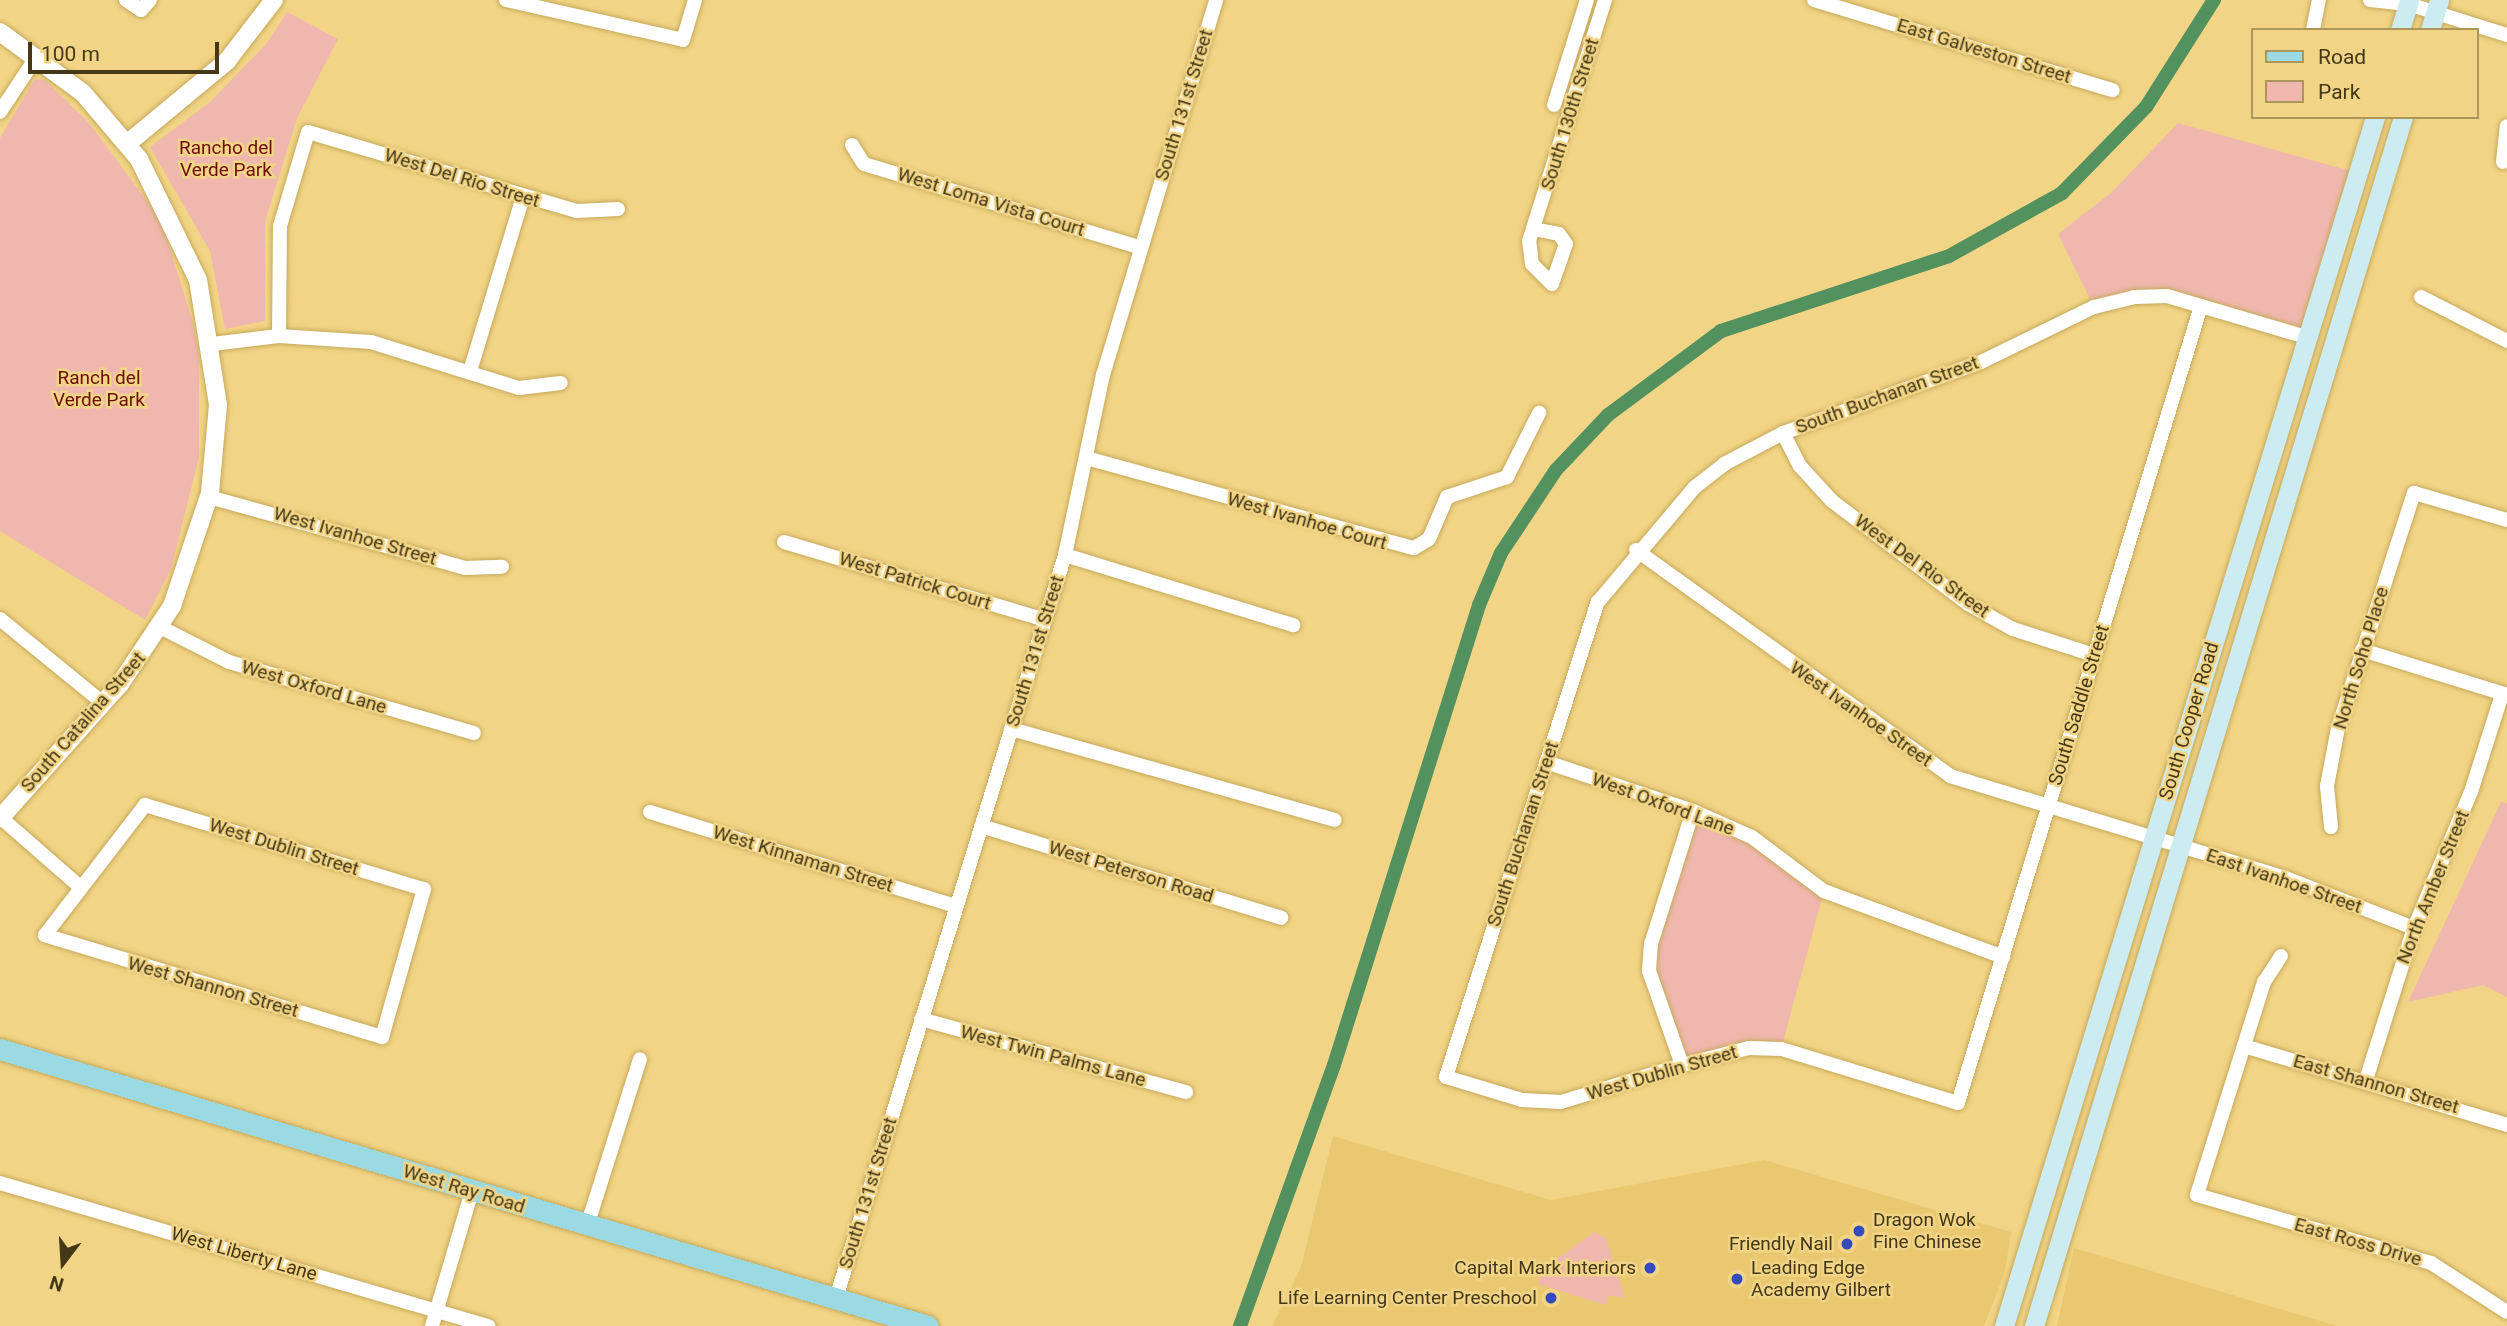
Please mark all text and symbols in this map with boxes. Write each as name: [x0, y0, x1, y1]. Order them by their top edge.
street label: East Galveston Street: [1894, 14, 2074, 88]
street label: South 131st Street: [1150, 27, 1218, 183]
scale bar: [32, 28, 222, 72]
legend: [2252, 28, 2479, 119]
street label: South 130th Street: [1536, 35, 1604, 193]
text: 100 m: [41, 42, 100, 66]
text: Road: [2318, 45, 2366, 69]
text: Park: [2318, 80, 2360, 104]
park label: Rancho del Verde Park: [179, 137, 273, 181]
street label: West Del Rio Street: [382, 144, 542, 212]
street label: West Loma Vista Court: [895, 163, 1087, 241]
street label: South Buchanan Street: [1792, 351, 1982, 439]
park label: Ranch del Verde Park: [53, 367, 145, 411]
street label: West Ivanhoe Court: [1224, 487, 1390, 555]
street label: West Ivanhoe Street: [271, 502, 439, 570]
street label: West Del Rio Street: [1850, 509, 1994, 623]
street label: West Patrick Court: [836, 547, 994, 615]
street label: South 131st Street: [1001, 573, 1069, 729]
street label: North Soho Place: [2328, 584, 2394, 732]
street label: South Saddle Street: [2044, 622, 2114, 788]
street label: South Cooper Road: [2154, 639, 2224, 803]
street label: South Catalina Street: [16, 647, 150, 797]
street label: West Oxford Lane: [239, 655, 389, 719]
street label: West Ivanhoe Street: [1785, 656, 1937, 772]
street label: South Buchanan Street: [1482, 739, 1564, 929]
street label: West Oxford Lane: [1589, 768, 1737, 840]
street label: North Amber Street: [2392, 807, 2474, 967]
street label: West Dublin Street: [206, 813, 362, 881]
street label: West Kinnaman Street: [710, 821, 896, 897]
street label: West Peterson Road: [1046, 836, 1216, 908]
street label: East Ivanhoe Street: [2203, 844, 2365, 918]
street label: West Shannon Street: [125, 952, 301, 1022]
street label: West Twin Palms Lane: [958, 1020, 1148, 1092]
street label: West Dublin Street: [1584, 1041, 1740, 1105]
street label: East Shannon Street: [2291, 1049, 2461, 1119]
street label: South 131st Street: [834, 1115, 902, 1271]
street label: West Ray Road: [400, 1160, 528, 1218]
place label: Dragon Wok Fine Chinese: [1873, 1209, 1981, 1253]
street label: East Ross Drive: [2292, 1213, 2424, 1271]
street label: West Liberty Lane: [168, 1222, 320, 1286]
marker: Dragon Wok Fine Chinese: [1851, 1223, 1867, 1239]
north arrow: [28, 1228, 98, 1298]
place label: Friendly Nail: [1729, 1233, 1833, 1255]
marker: Friendly Nail: [1839, 1236, 1855, 1252]
place label: Capital Mark Interiors: [1454, 1257, 1636, 1279]
place label: Leading Edge Academy Gilbert: [1751, 1257, 1891, 1301]
marker: Capital Mark Interiors: [1642, 1260, 1658, 1276]
text: N: [47, 1271, 66, 1297]
marker: Leading Edge Academy Gilbert: [1729, 1271, 1745, 1287]
place label: Life Learning Center Preschool: [1278, 1287, 1537, 1309]
marker: Life Learning Center Preschool: [1543, 1290, 1559, 1306]

